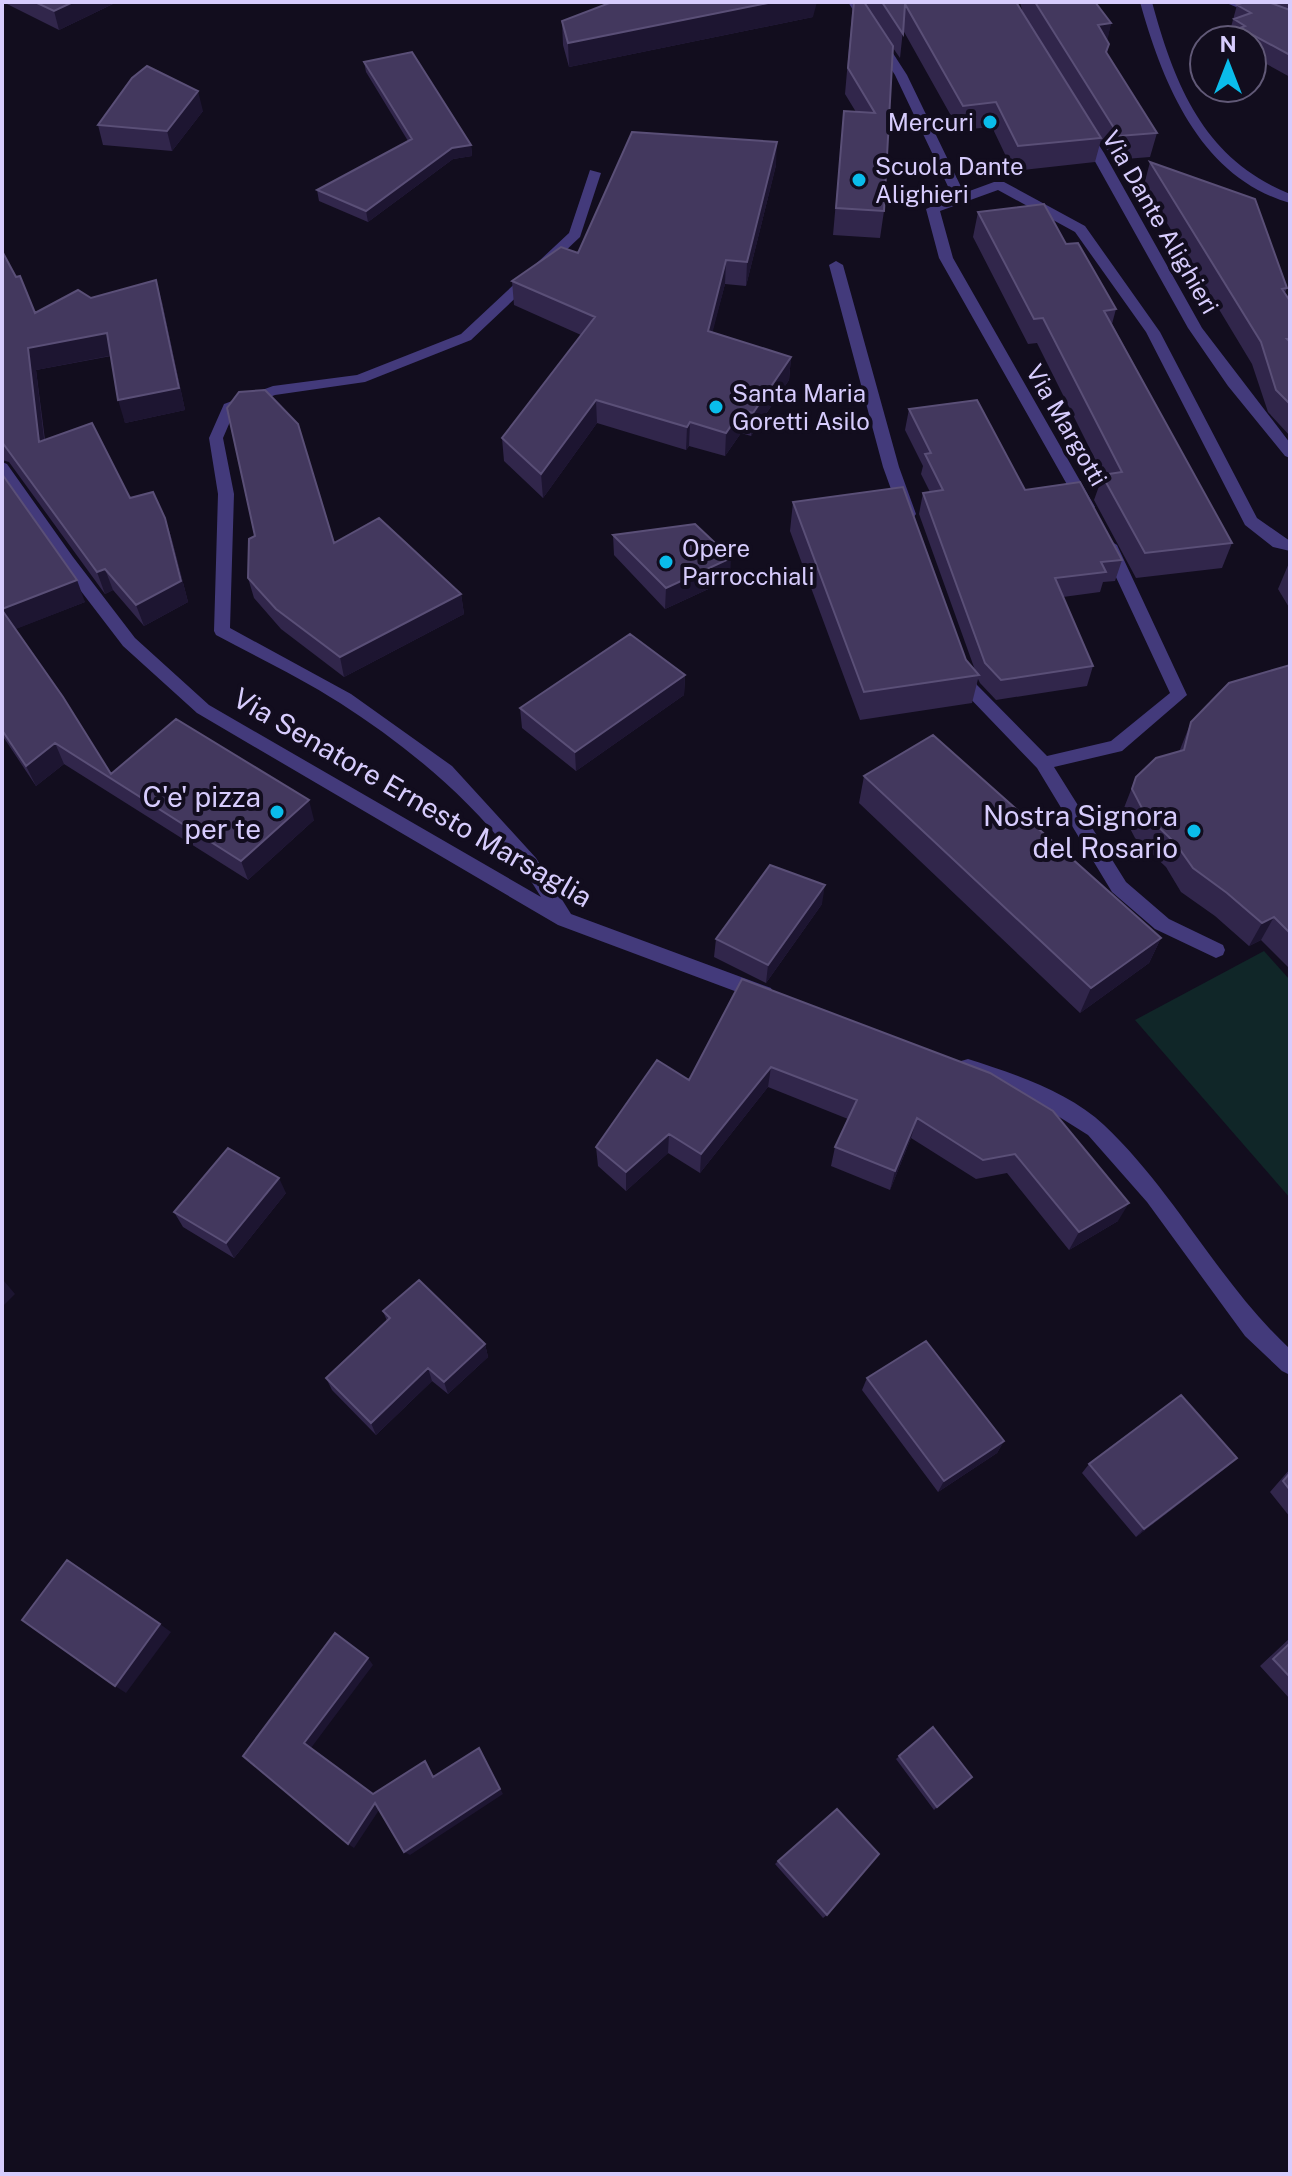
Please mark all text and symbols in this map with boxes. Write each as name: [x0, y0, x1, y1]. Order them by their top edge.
north arrow: [1188, 24, 1268, 104]
text: N: [1219, 31, 1237, 57]
place label: Mercuri: [888, 108, 974, 136]
marker: Mercuri: [981, 113, 999, 131]
street label: Via Dante Alighieri: [1097, 126, 1225, 318]
place label: Scuola Dante Alighieri: [875, 152, 1024, 208]
marker: Scuola Dante Alighieri: [850, 171, 868, 189]
street label: Via Margotti: [1021, 359, 1113, 491]
place label: Santa Maria Goretti Asilo: [732, 379, 870, 435]
marker: Santa Maria Goretti Asilo: [707, 398, 725, 416]
place label: Opere Parrocchiali: [682, 534, 814, 590]
marker: Opere Parrocchiali: [657, 553, 675, 571]
street label: Via Senatore Ernesto Marsaglia: [228, 680, 598, 914]
place label: C'e' pizza per te: [142, 780, 261, 845]
place label: Nostra Signora del Rosario: [983, 799, 1178, 864]
marker: C'e' pizza per te: [268, 803, 286, 821]
marker: Nostra Signora del Rosario: [1185, 822, 1203, 840]

